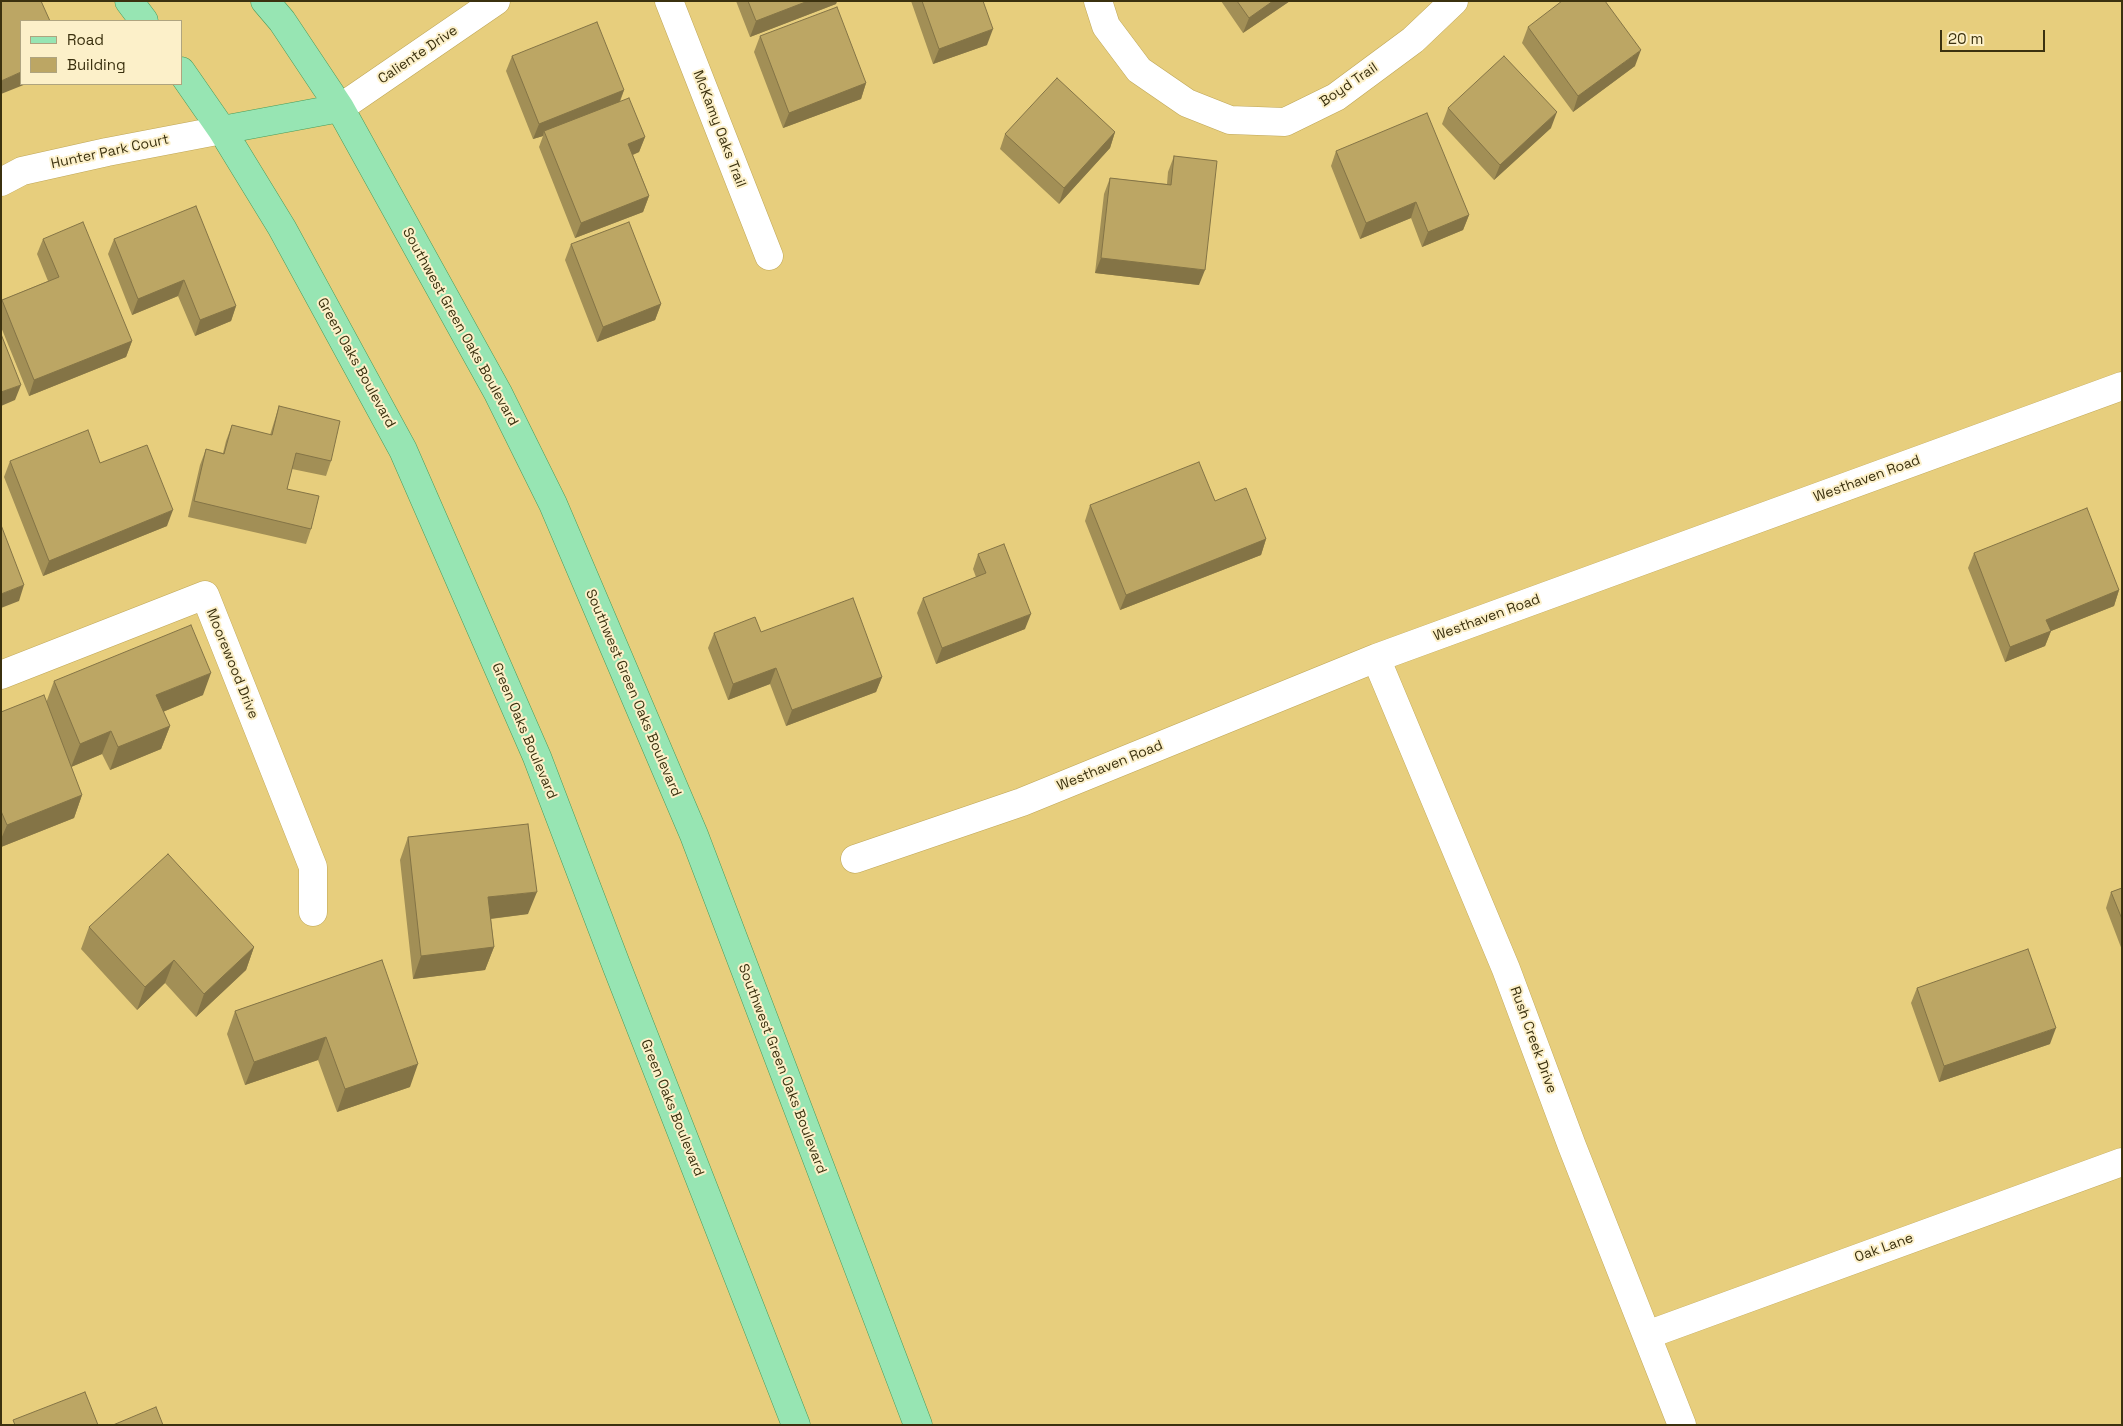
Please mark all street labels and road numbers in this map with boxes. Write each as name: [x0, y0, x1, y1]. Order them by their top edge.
street label: Caliente Drive: [375, 22, 461, 88]
street label: Boyd Trail: [1317, 60, 1381, 110]
street label: McKamy Oaks Trail: [689, 68, 749, 190]
street label: Hunter Park Court: [50, 131, 170, 173]
street label: Southwest Green Oaks Boulevard: [398, 225, 522, 429]
street label: Green Oaks Boulevard: [313, 295, 399, 431]
street label: Westhaven Road: [1811, 452, 1923, 506]
street label: Southwest Green Oaks Boulevard: [582, 587, 684, 799]
street label: Westhaven Road: [1431, 591, 1543, 645]
street label: Moorewood Drive: [202, 607, 262, 721]
street label: Green Oaks Boulevard: [488, 660, 560, 802]
street label: Westhaven Road: [1055, 737, 1165, 795]
street label: Southwest Green Oaks Boulevard: [734, 962, 830, 1176]
street label: Rush Creek Drive: [1506, 984, 1560, 1096]
street label: Green Oaks Boulevard: [637, 1037, 707, 1179]
street label: Oak Lane: [1852, 1230, 1916, 1266]

